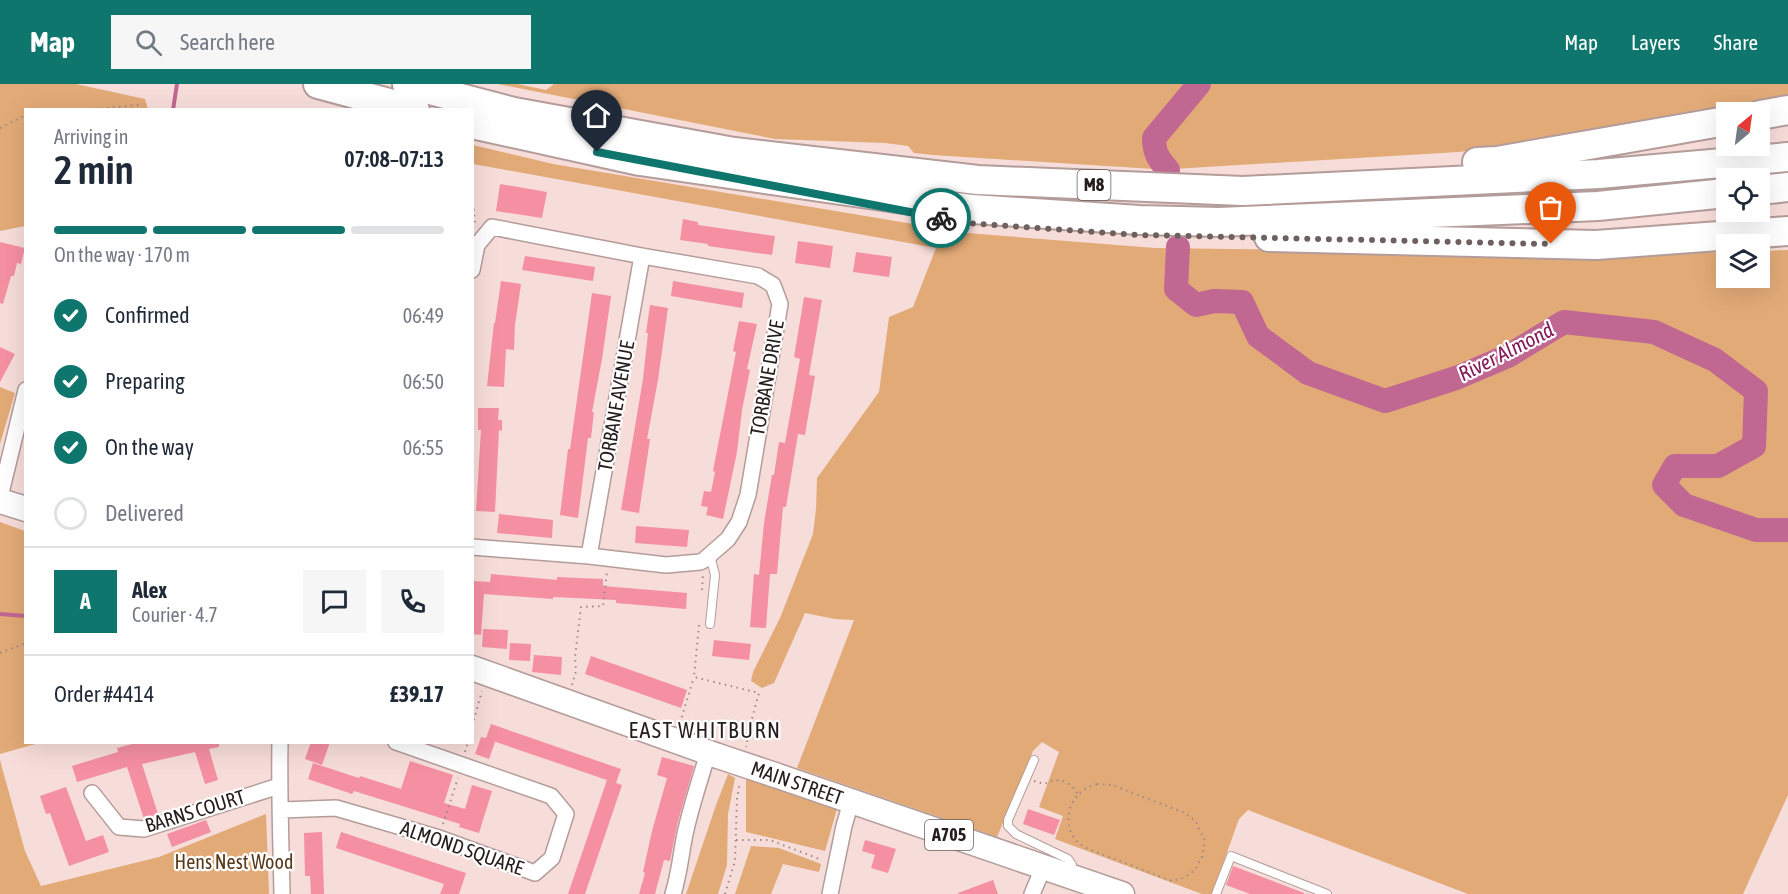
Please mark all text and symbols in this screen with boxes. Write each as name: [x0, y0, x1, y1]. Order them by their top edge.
search box: [111, 15, 531, 69]
text: Map: [30, 26, 75, 58]
icon: search: [132, 26, 165, 59]
text: Search here: [180, 29, 275, 55]
text: Map: [1564, 30, 1598, 54]
text: Layers: [1631, 30, 1681, 54]
text: Share: [1714, 30, 1758, 54]
pin: [571, 90, 622, 152]
icon: home: [580, 99, 613, 132]
north arrow: [1716, 102, 1770, 156]
map controls: [1716, 102, 1770, 288]
text: Arriving in: [54, 125, 128, 148]
text: 07:08–07:13: [344, 146, 444, 172]
text: 2 min: [54, 148, 134, 192]
button: locate: [1716, 168, 1770, 222]
road number: M8: [1078, 170, 1110, 200]
pin: [1525, 182, 1576, 244]
courier: [911, 188, 971, 248]
icon: bag: [1534, 191, 1567, 224]
icon: bike: [925, 202, 958, 235]
button: layers: [1716, 234, 1770, 288]
text: On the way · 170 m: [54, 243, 190, 266]
icon: check: [54, 299, 87, 332]
text: Confirmed: [105, 302, 190, 328]
text: 06:49: [403, 304, 444, 327]
water label: River Almond: [1454, 317, 1557, 385]
street label: TORBANE DRIVE: [745, 318, 788, 438]
street label: TORBANE AVENUE: [593, 338, 638, 473]
icon: check: [54, 365, 87, 398]
text: Preparing: [105, 368, 185, 394]
text: 06:50: [403, 370, 444, 393]
icon: check: [54, 431, 87, 464]
text: On the way: [105, 434, 194, 460]
text: 06:55: [403, 436, 444, 459]
text: Delivered: [105, 500, 184, 526]
button: chat: [303, 570, 366, 633]
button: phone: [381, 570, 444, 633]
text: Alex: [132, 577, 167, 603]
text: A: [80, 588, 91, 614]
text: Courier · 4.7: [132, 603, 218, 626]
text: Order #4414: [54, 681, 154, 707]
text: £39.17: [389, 681, 444, 707]
district label: EAST WHITBURN: [629, 717, 781, 743]
street label: MAIN STREET: [748, 756, 846, 809]
street label: BARNS COURT: [142, 784, 248, 837]
street label: ALMOND SQUARE: [398, 816, 527, 879]
road number: A705: [925, 820, 973, 850]
park label: Hens Nest Wood: [175, 850, 293, 873]

